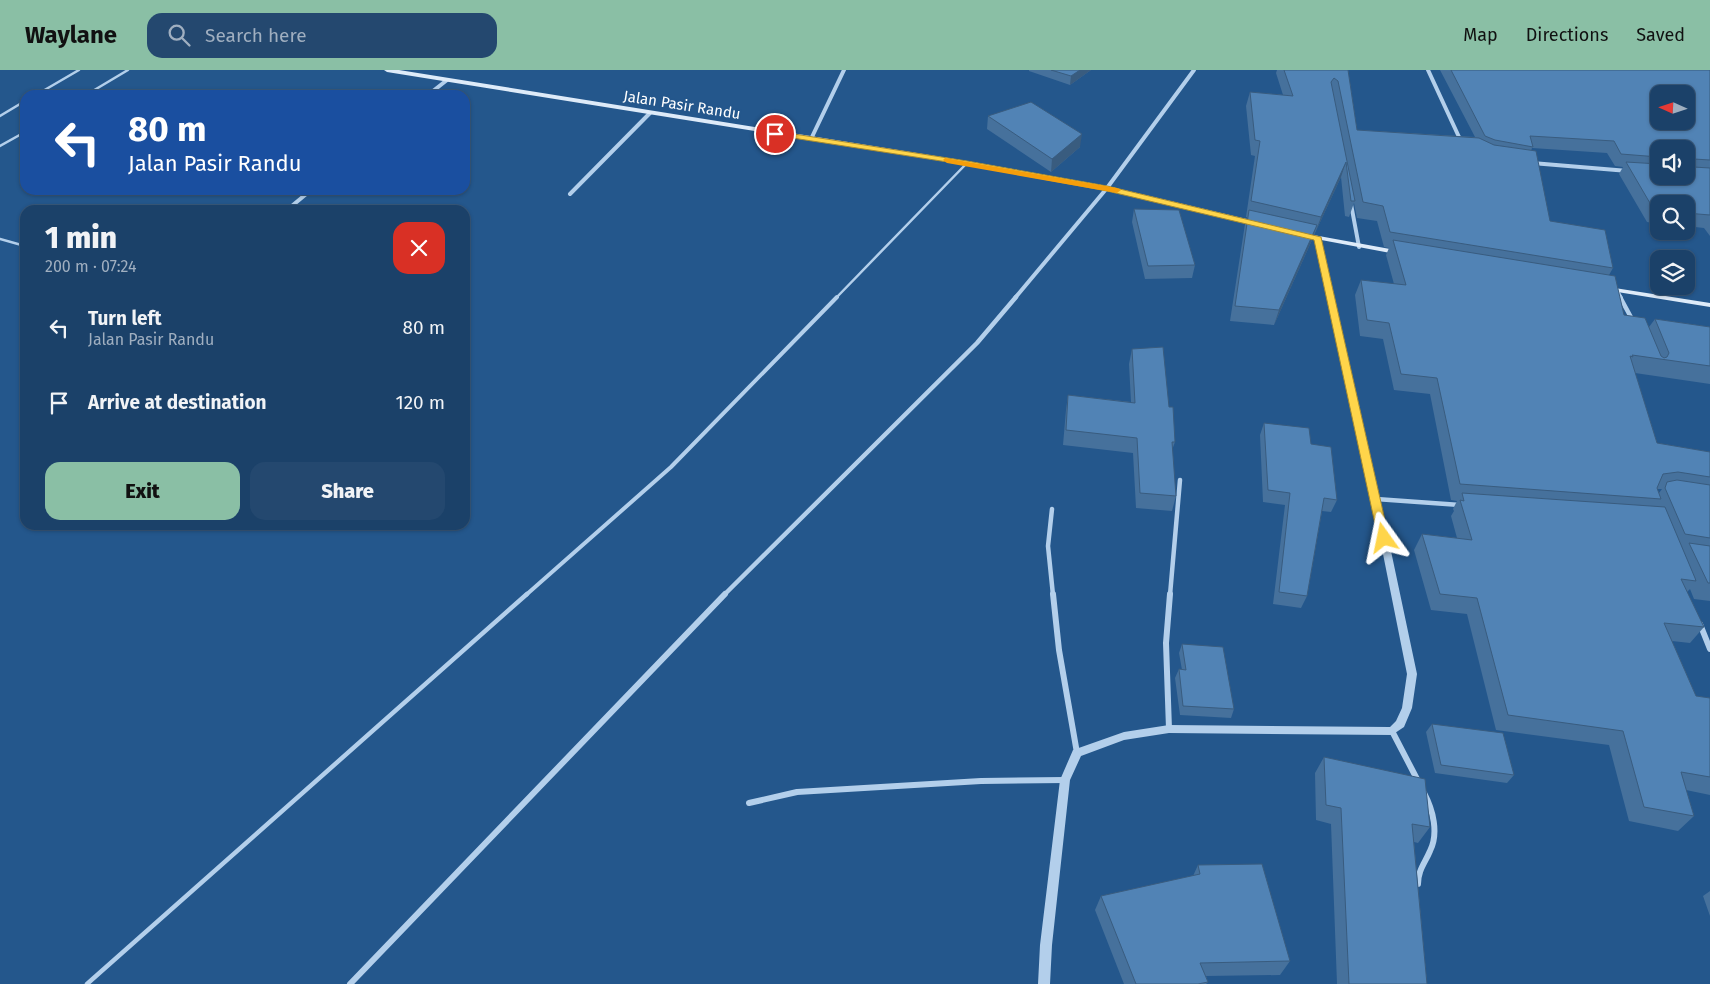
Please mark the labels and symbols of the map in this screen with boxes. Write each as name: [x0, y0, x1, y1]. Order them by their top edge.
north arrow: [1650, 85, 1695, 130]
street label: Jalan Pasir Randu: [622, 87, 742, 123]
pin: [754, 113, 796, 155]
position arrow: [1357, 511, 1409, 563]

